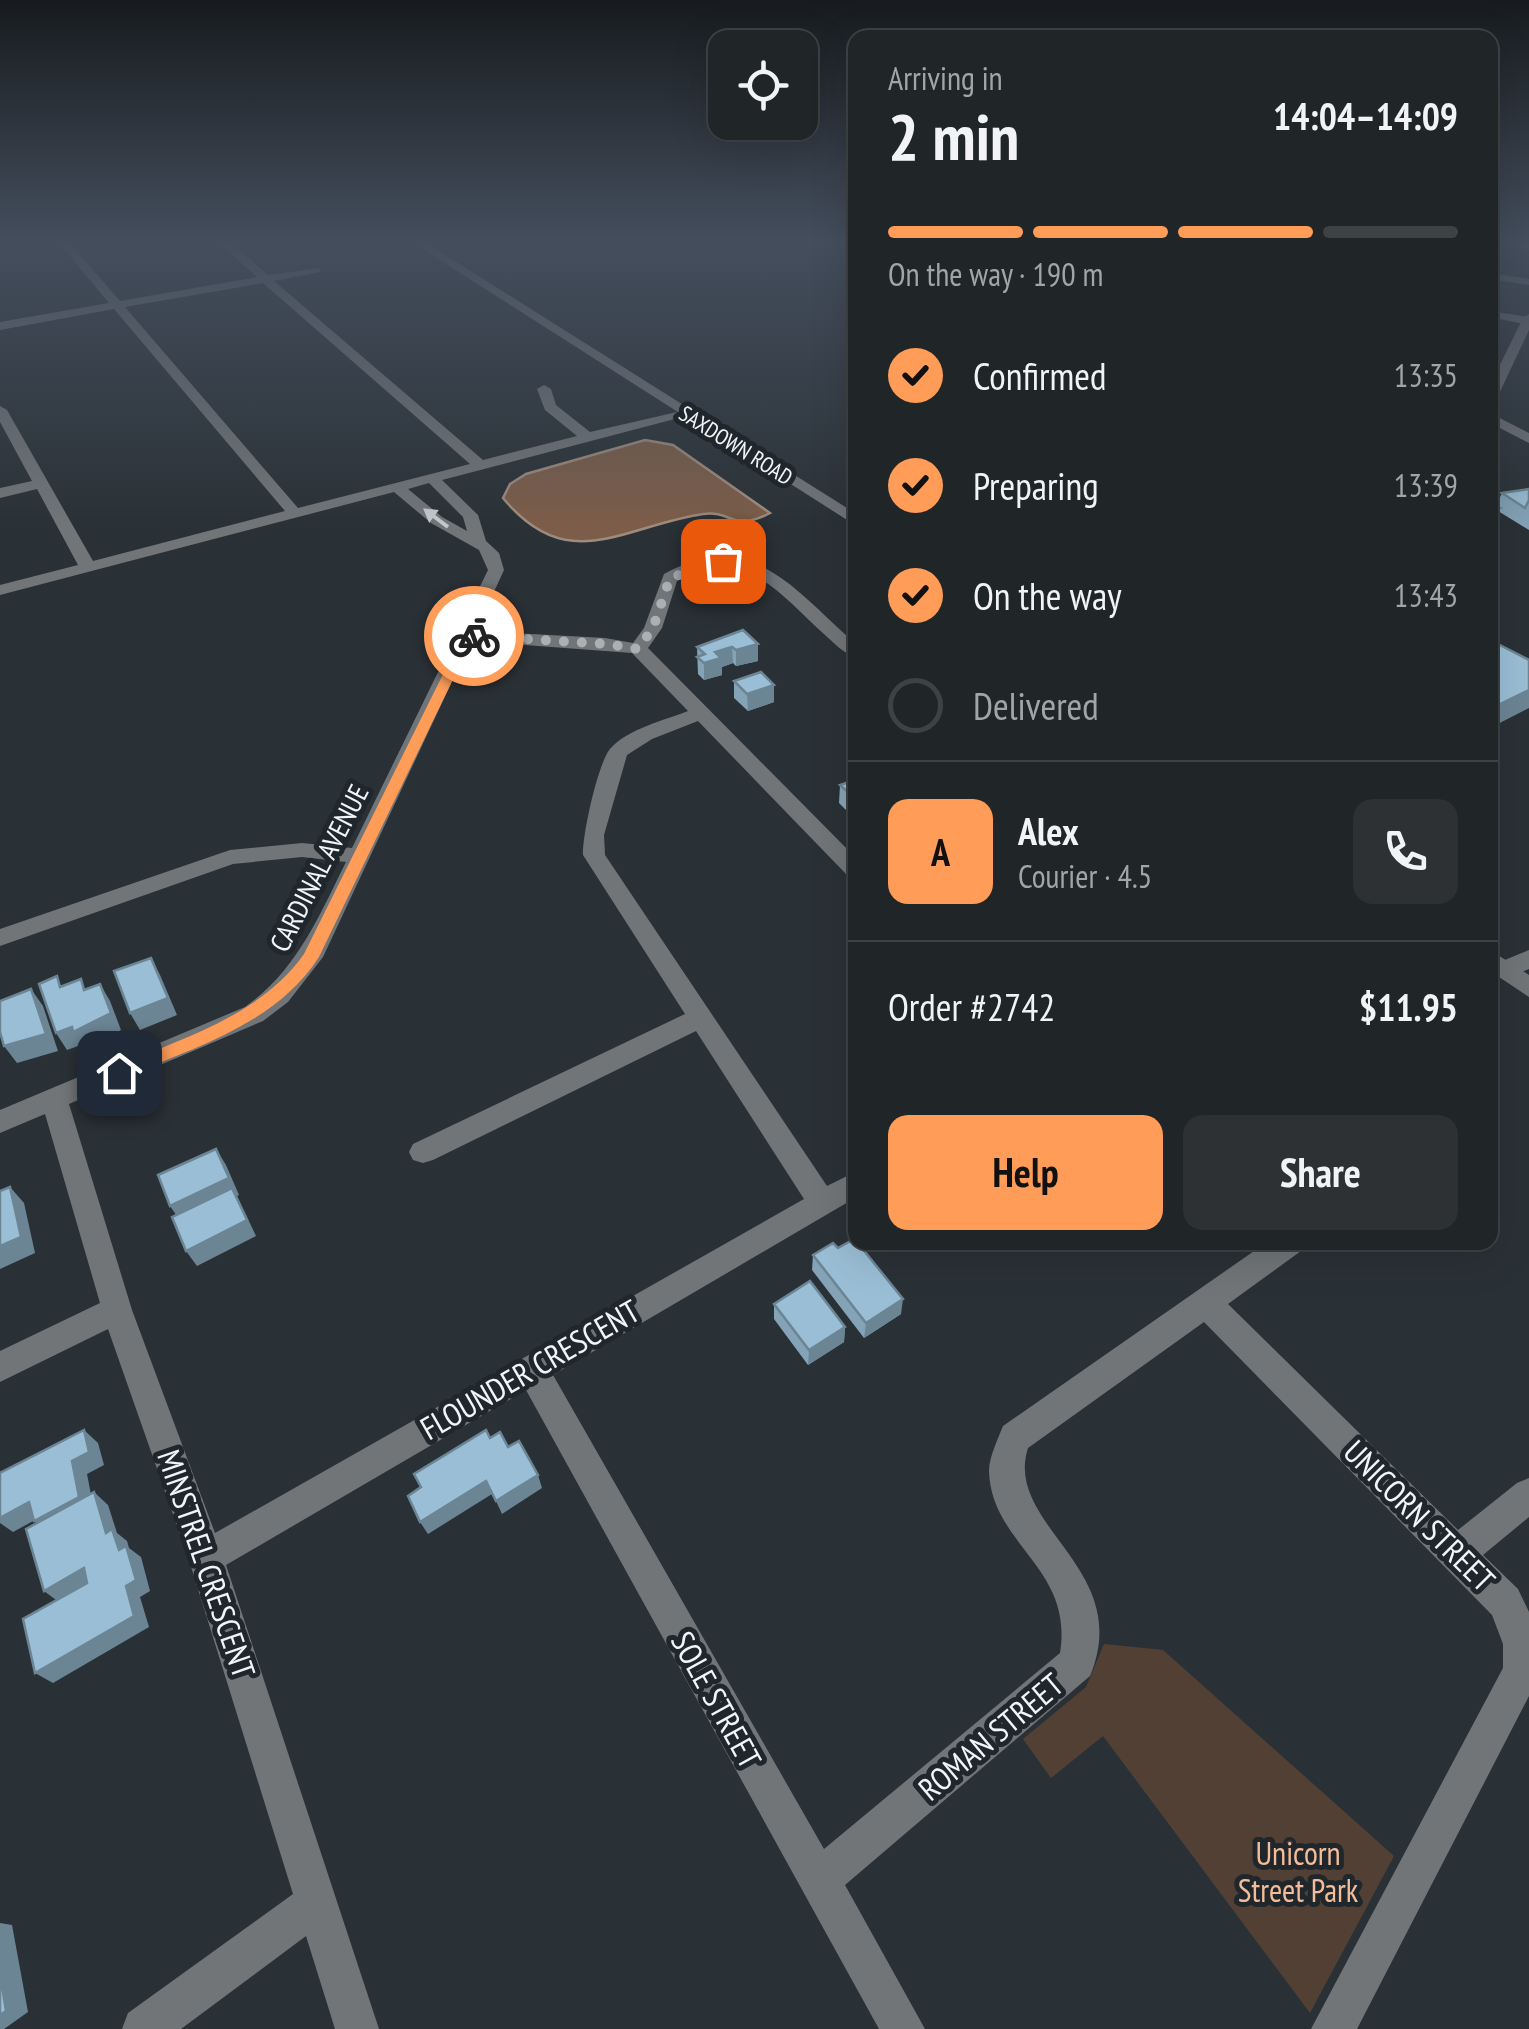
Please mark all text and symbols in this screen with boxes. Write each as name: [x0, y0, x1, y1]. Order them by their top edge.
map controls: [708, 30, 818, 140]
button: locate: [708, 30, 818, 140]
text: Arriving in: [888, 57, 1003, 99]
text: 14:04–14:09: [1273, 91, 1458, 140]
text: 2 min: [888, 94, 1019, 178]
text: On the way · 190 m: [888, 253, 1103, 295]
icon: check: [888, 348, 943, 403]
text: Confirmed: [973, 351, 1106, 400]
text: 13:35: [1394, 354, 1458, 396]
street label: SAXDOWN ROAD: [674, 399, 798, 491]
icon: check: [888, 458, 943, 513]
text: Preparing: [973, 461, 1099, 510]
text: 13:39: [1394, 464, 1458, 506]
one-way arrow: [423, 509, 449, 529]
pin: [681, 519, 766, 604]
icon: bag: [696, 534, 751, 589]
icon: check: [888, 568, 943, 623]
text: On the way: [973, 571, 1121, 620]
text: 13:43: [1394, 574, 1458, 616]
courier: [424, 586, 524, 686]
icon: bike: [447, 609, 502, 664]
text: Delivered: [973, 681, 1099, 730]
street label: CARDINAL AVENUE: [261, 778, 377, 958]
button: phone: [1353, 799, 1458, 904]
text: Alex: [1018, 806, 1079, 855]
text: A: [931, 827, 950, 876]
text: Courier · 4.5: [1018, 855, 1152, 897]
text: Order #2742: [888, 982, 1055, 1031]
text: $11.95: [1359, 982, 1458, 1031]
pin: [77, 1031, 162, 1116]
icon: home: [92, 1046, 147, 1101]
button: Help: [888, 1115, 1163, 1230]
button: Share: [1183, 1115, 1458, 1230]
street label: FLOUNDER CRESCENT: [412, 1289, 647, 1449]
street label: UNICORN STREET: [1335, 1431, 1504, 1600]
street label: MINSTREL CRESCENT: [148, 1444, 266, 1683]
street label: SOLE STREET: [662, 1624, 772, 1775]
street label: ROMAN STREET: [909, 1663, 1072, 1809]
park label: Unicorn Street Park: [1238, 1832, 1359, 1911]

